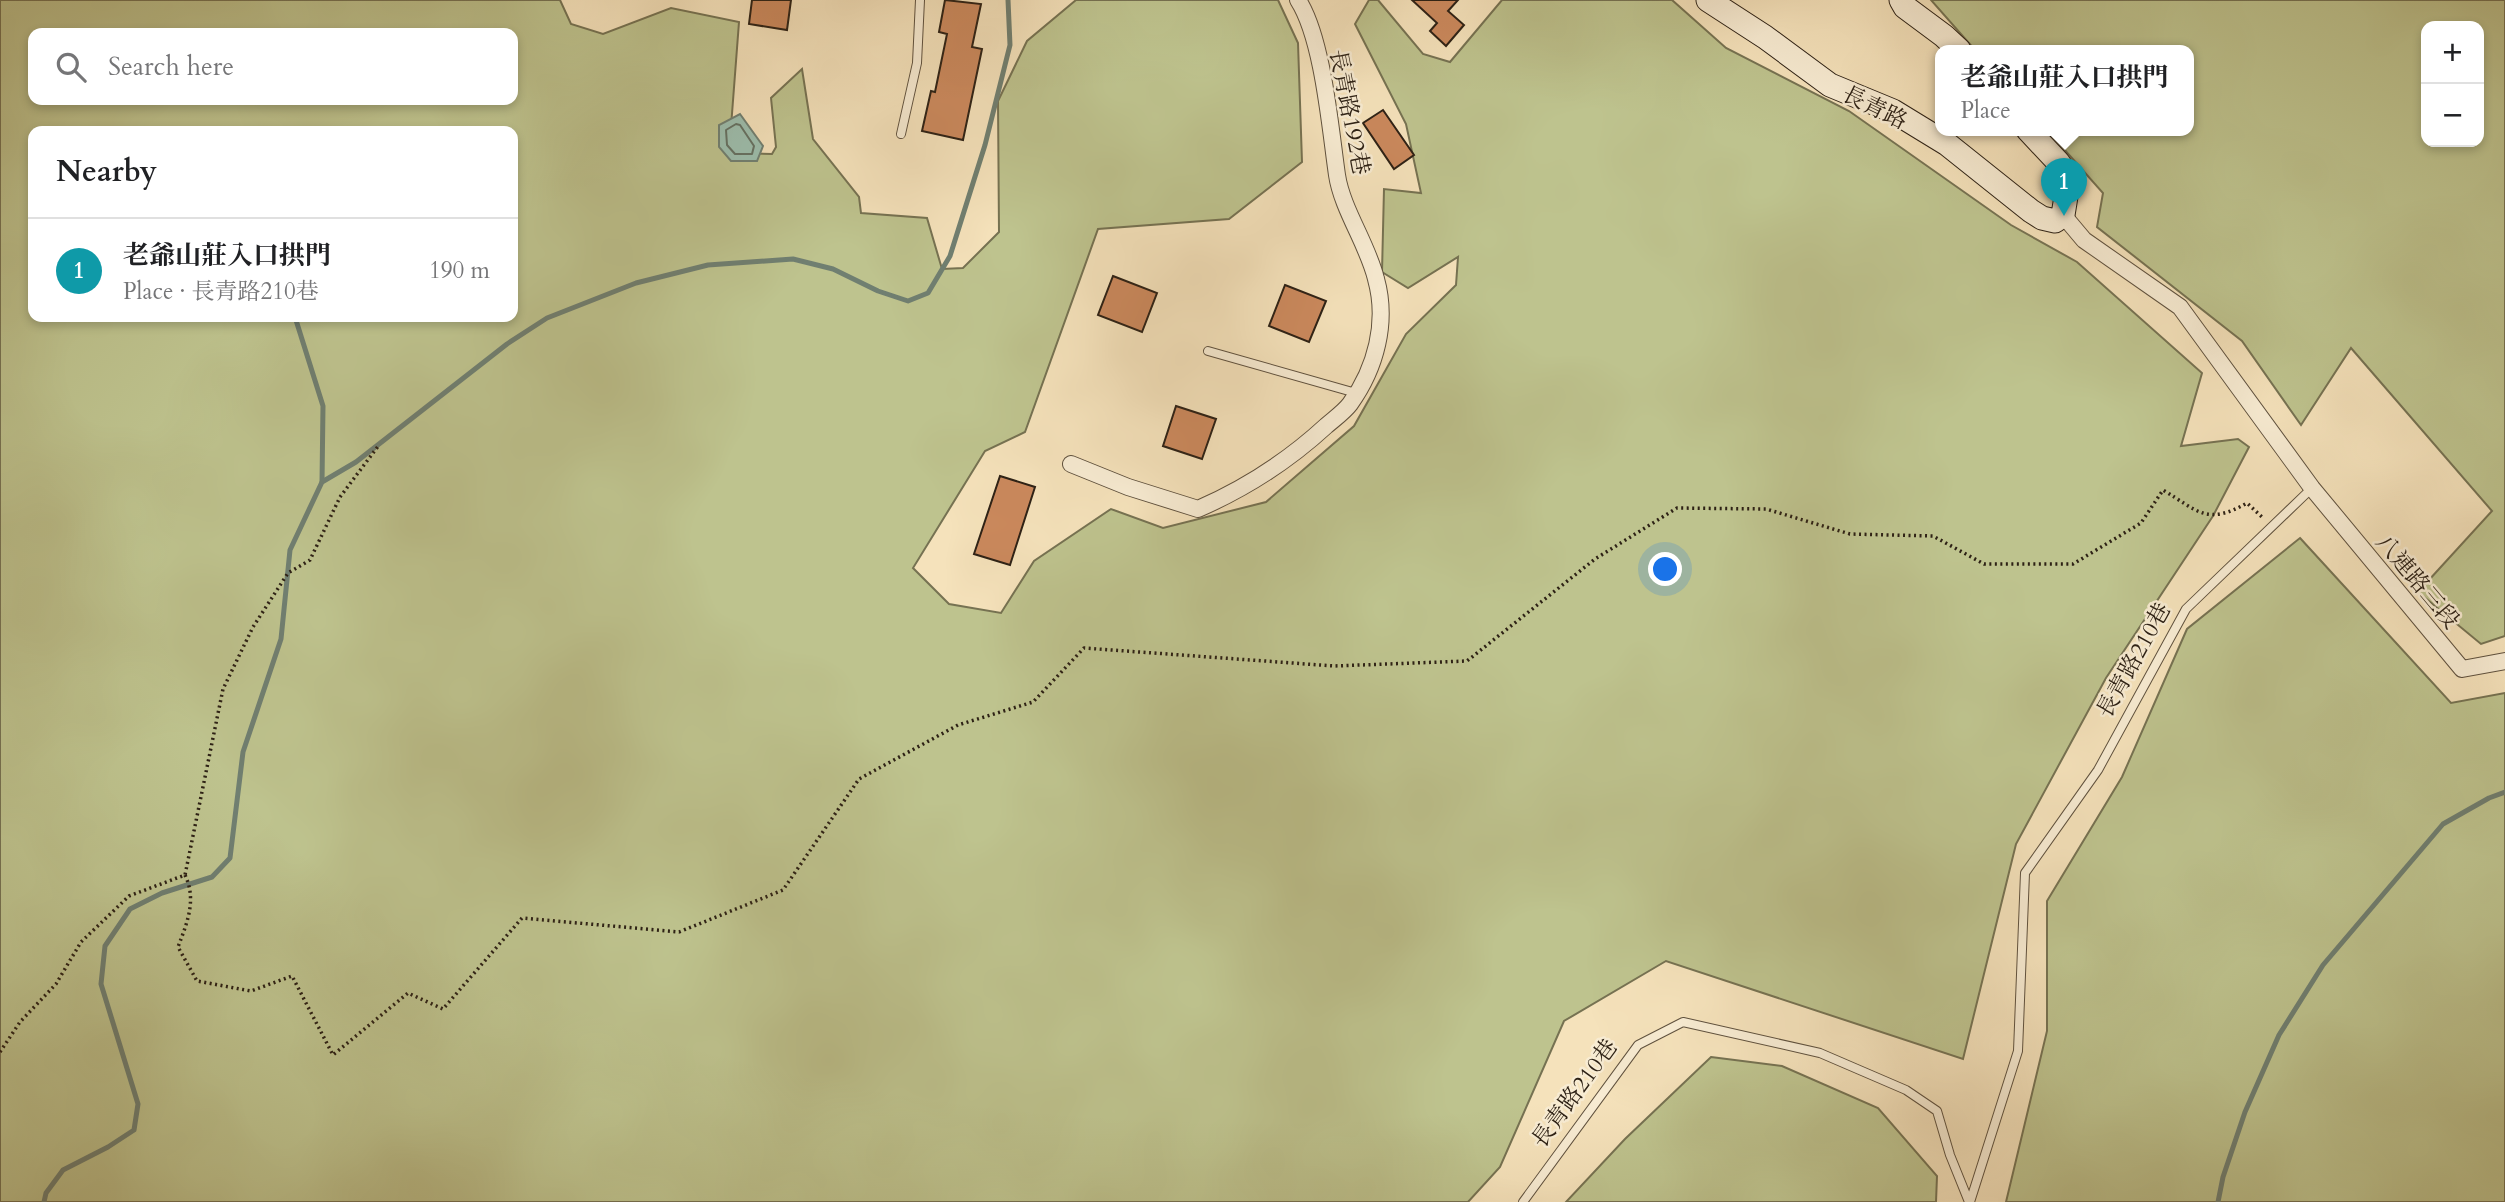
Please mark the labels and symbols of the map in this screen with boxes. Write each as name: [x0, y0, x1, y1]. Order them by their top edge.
street label: 長青路192巷: [1322, 47, 1377, 178]
street label: 長青路: [1837, 78, 1913, 137]
pin: 1: [2041, 158, 2087, 216]
street label: 八連路三段: [2369, 527, 2466, 635]
your location: [1648, 552, 1682, 586]
street label: 長青路210巷: [2089, 597, 2178, 723]
street label: 長青路210巷: [1524, 1033, 1624, 1154]

